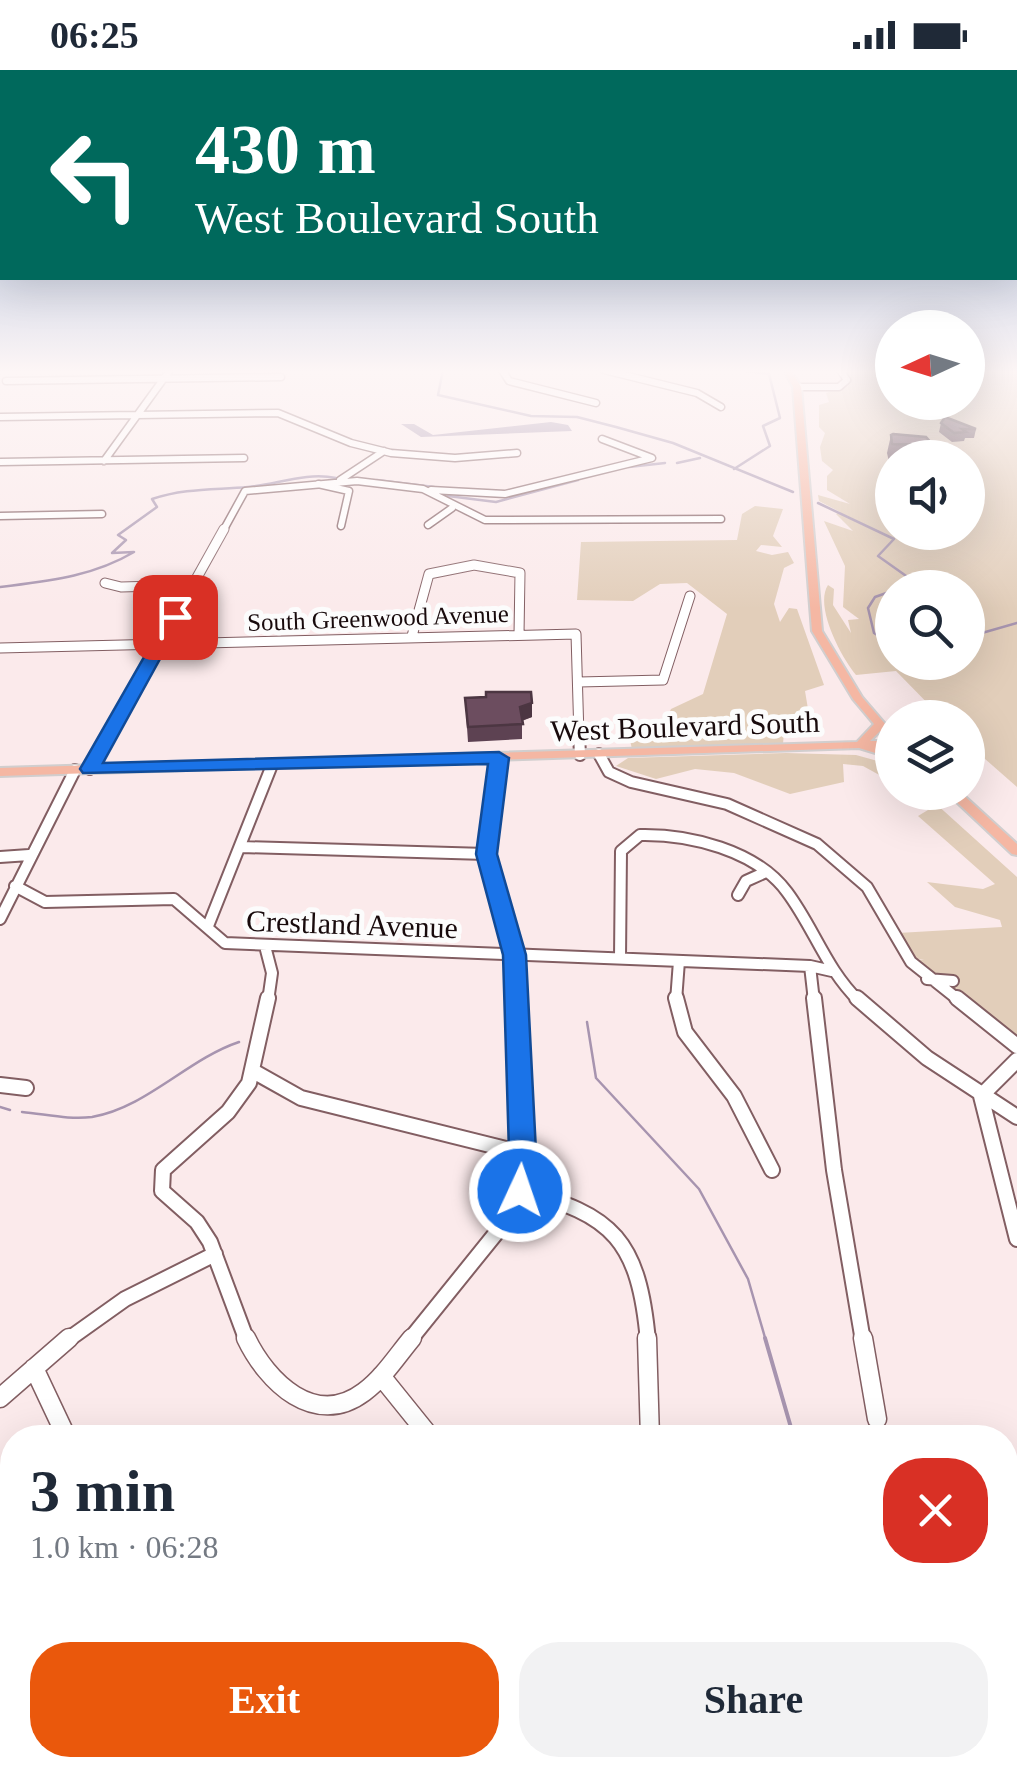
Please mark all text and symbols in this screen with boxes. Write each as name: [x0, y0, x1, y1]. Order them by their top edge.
text: 06:25: [50, 14, 139, 56]
icon: left: [30, 110, 160, 240]
text: 430 m: [195, 111, 376, 188]
text: West Boulevard South: [195, 193, 599, 243]
north arrow: [875, 310, 985, 420]
map controls: [875, 310, 985, 810]
button: sound: [875, 440, 985, 550]
button: search: [875, 570, 985, 680]
pin: [133, 575, 218, 660]
icon: arrive: [148, 590, 203, 645]
street label: South Greenwood Avenue: [247, 600, 509, 636]
button: layers: [875, 700, 985, 810]
street label: West Boulevard South: [550, 705, 820, 747]
street label: Crestland Avenue: [246, 904, 458, 944]
position arrow: [468, 1139, 572, 1243]
text: 3 min: [30, 1458, 175, 1524]
button: close: [883, 1458, 988, 1563]
text: 1.0 km · 06:28: [30, 1529, 218, 1565]
button: Exit: [30, 1642, 499, 1757]
button: Share: [519, 1642, 988, 1757]

